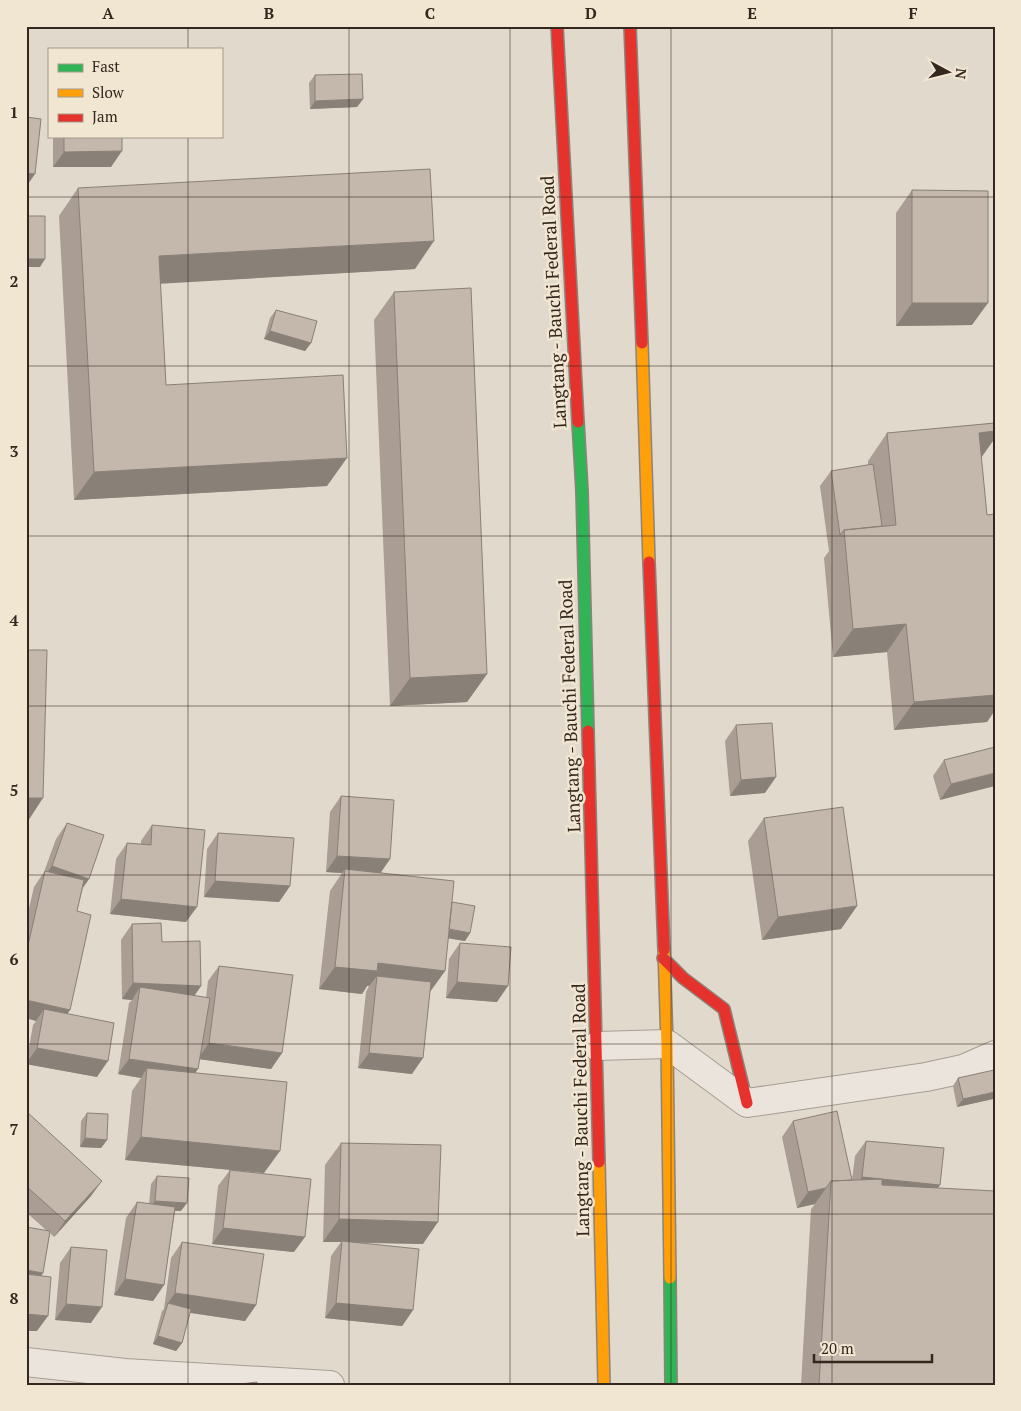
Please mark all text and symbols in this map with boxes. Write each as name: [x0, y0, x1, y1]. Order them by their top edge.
text: A: [102, 2, 114, 24]
text: B: [264, 2, 274, 24]
text: C: [425, 2, 435, 24]
text: D: [585, 2, 597, 24]
text: E: [747, 2, 757, 24]
text: F: [908, 2, 918, 24]
legend: [48, 48, 222, 138]
north arrow: [924, 48, 974, 98]
text: Fast: [92, 56, 120, 76]
text: N: [951, 67, 971, 80]
text: Slow: [92, 82, 125, 102]
text: 1: [9, 101, 19, 123]
text: Jam: [92, 106, 118, 126]
street label: Langtang - Bauchi Federal Road: [534, 175, 572, 429]
text: 2: [9, 270, 19, 292]
text: 3: [9, 440, 19, 462]
street label: Langtang - Bauchi Federal Road: [553, 579, 585, 833]
text: 4: [9, 609, 19, 631]
text: 5: [9, 779, 19, 801]
text: 6: [9, 948, 19, 970]
street label: Langtang - Bauchi Federal Road: [566, 983, 594, 1237]
text: 7: [9, 1118, 19, 1140]
text: 8: [9, 1287, 19, 1309]
scale bar: [814, 1331, 931, 1363]
text: 20 m: [821, 1338, 854, 1358]

